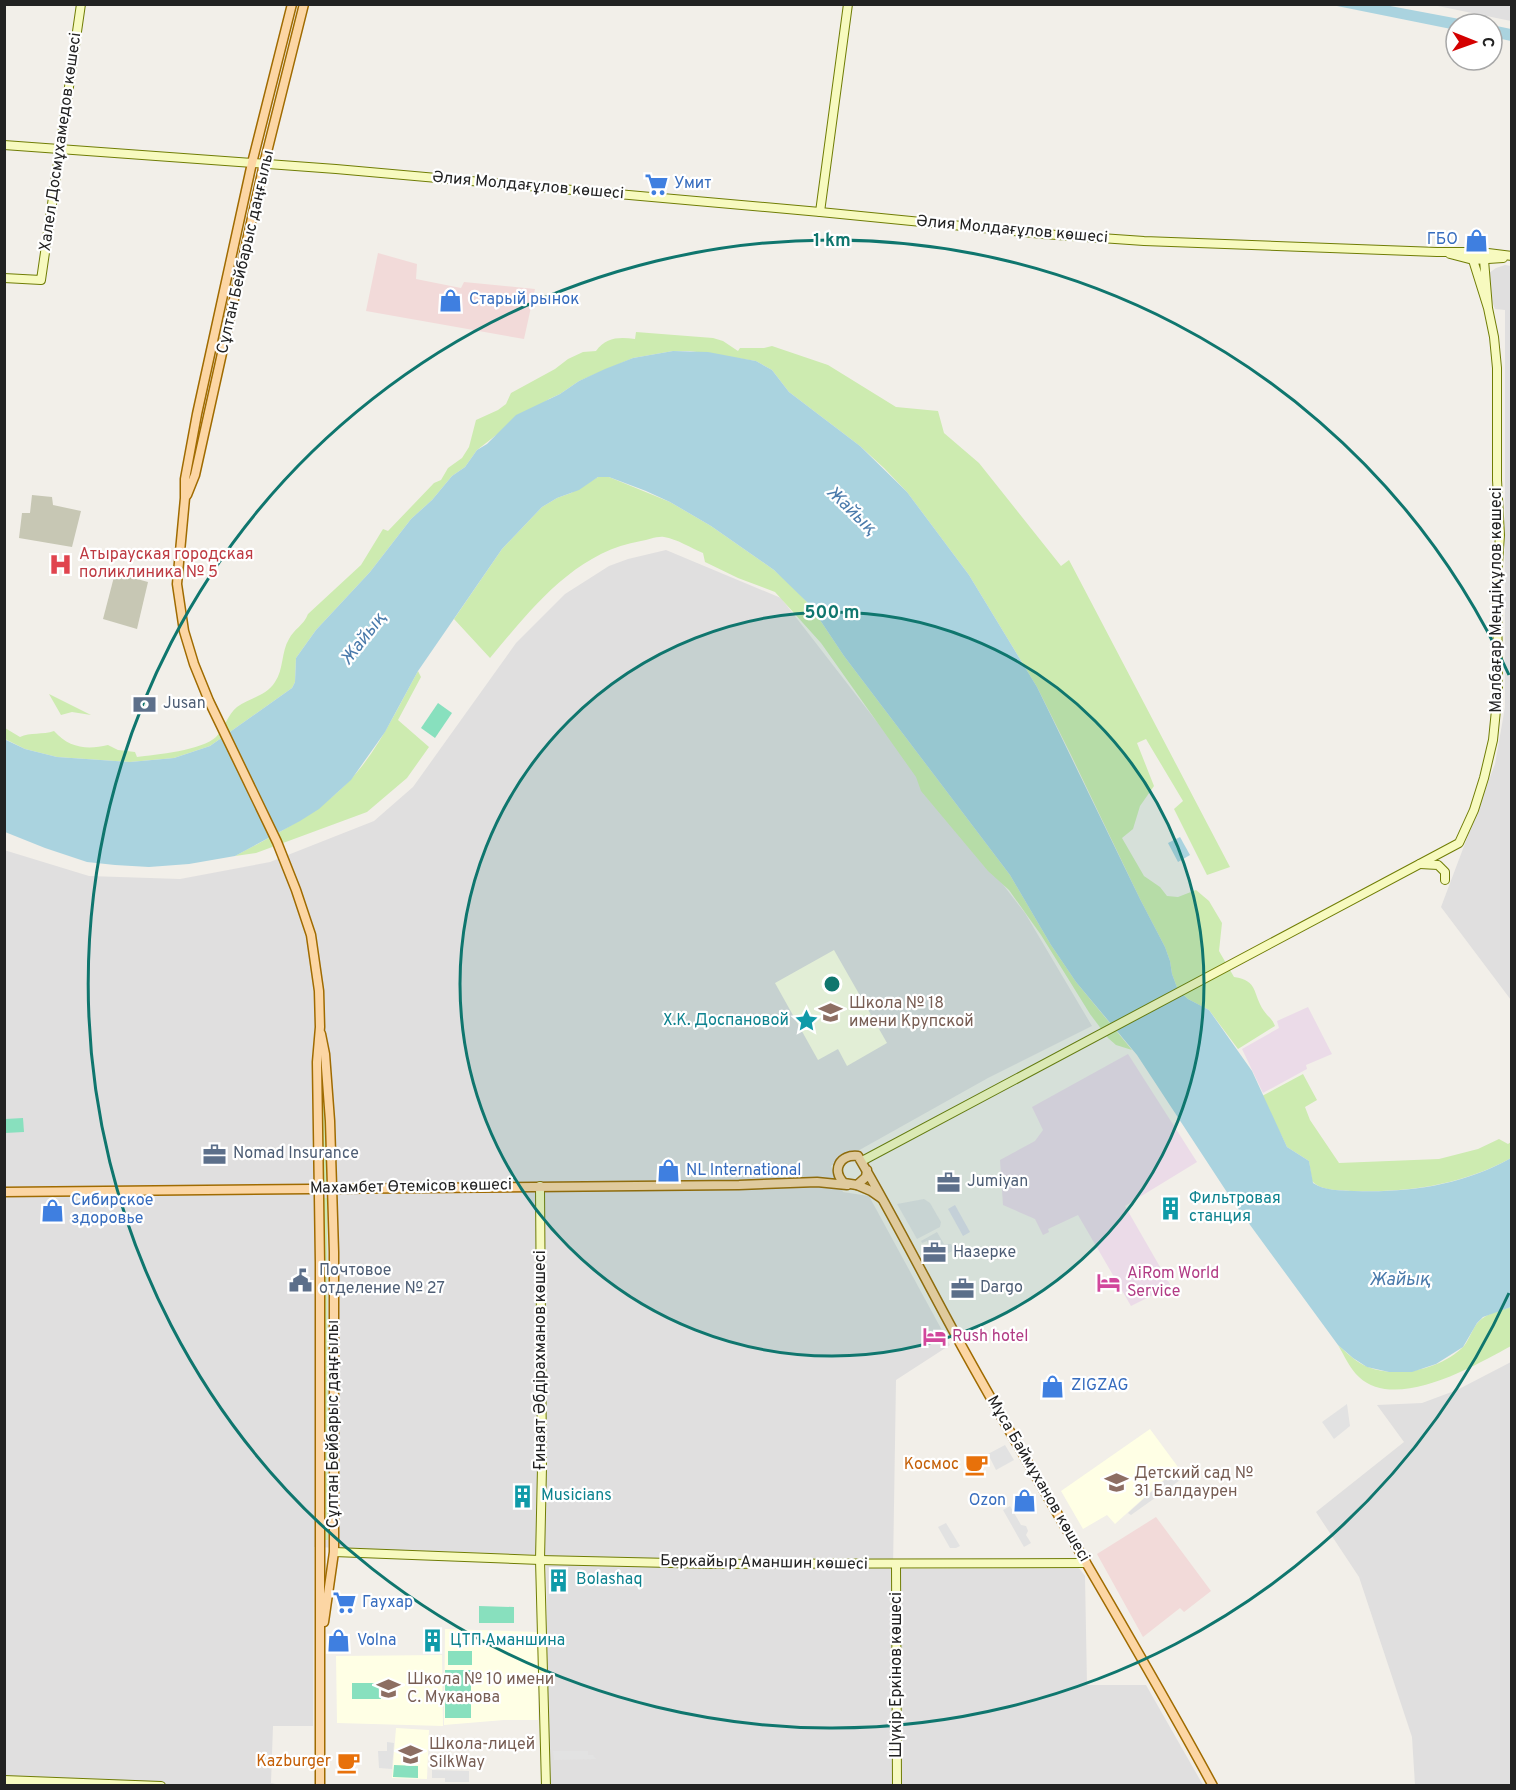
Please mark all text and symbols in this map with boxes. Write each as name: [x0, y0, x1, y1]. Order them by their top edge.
north arrow: [1444, 12, 1504, 72]
street label: Халел Досмұхамедов көшесі: [36, 31, 86, 253]
text: С: [1477, 37, 1497, 48]
street label: Сұлтан Бейбарыс даңғылы: [213, 148, 279, 356]
street label: Әлия Молдағұлов көшесі: [431, 168, 625, 204]
supermarket icon: Умит: [643, 171, 669, 197]
place label: Умит: [674, 174, 712, 194]
street label: Әлия Молдағұлов көшесі: [915, 212, 1109, 248]
shop icon: ГБО: [1463, 227, 1489, 253]
text: 1 km: [813, 230, 851, 253]
place label: ГБО: [1427, 230, 1458, 250]
shop icon: Старый рынок: [438, 287, 464, 313]
place label: Старый рынок: [469, 290, 579, 310]
water label: Жайық: [821, 481, 881, 541]
street label: Малбағар Меңдіқұлов көшесі: [1487, 487, 1507, 713]
place label: Атырауская городская поликлиника № 5: [79, 545, 253, 583]
hospital icon: Атырауская городская поликлиника № 5: [48, 551, 74, 577]
text: 500 m: [805, 602, 859, 625]
water label: Жайық: [336, 608, 392, 670]
bank icon: Jusan: [132, 691, 158, 717]
place label: Jusan: [163, 694, 206, 714]
centre of rings: [822, 974, 842, 994]
place label: Школа № 18 имени Крупской: [849, 994, 974, 1032]
school or university icon: Школа № 18 имени Крупской: [818, 1000, 844, 1026]
place icon: Х.К. Доспановой: [794, 1008, 820, 1034]
place label: Х.К. Доспановой: [663, 1011, 789, 1031]
office icon: Nomad Insurance: [202, 1141, 228, 1167]
place label: Nomad Insurance: [233, 1144, 359, 1164]
shop icon: NL International: [655, 1158, 681, 1184]
place label: NL International: [686, 1161, 801, 1181]
office icon: Jumiyan: [936, 1169, 962, 1195]
place label: Jumiyan: [967, 1172, 1028, 1192]
street label: Махамбет Өтемісов көшесі: [310, 1175, 512, 1199]
place label: Фильтровая станция: [1189, 1189, 1281, 1227]
place label: Сибирское здоровье: [71, 1191, 153, 1229]
building icon: Фильтровая станция: [1158, 1195, 1184, 1221]
shop icon: Сибирское здоровье: [40, 1197, 66, 1223]
office icon: Назерке: [922, 1240, 948, 1266]
place label: Назерке: [953, 1243, 1016, 1263]
street label: Ғинаят Әбдірахманов көшесі: [531, 1250, 551, 1470]
place label: Почтовое отделение № 27: [319, 1261, 445, 1299]
place label: AiRom World Service: [1127, 1264, 1219, 1302]
public building icon: Почтовое отделение № 27: [288, 1267, 314, 1293]
water label: Жайық: [1369, 1269, 1431, 1292]
hotel icon: AiRom World Service: [1096, 1270, 1122, 1296]
office icon: Dargo: [949, 1275, 975, 1301]
place label: Dargo: [980, 1278, 1023, 1298]
street label: Сұлтан Бейбарыс даңғылы: [324, 1320, 344, 1528]
hotel icon: Rush hotel: [921, 1324, 947, 1350]
place label: Rush hotel: [952, 1327, 1028, 1347]
shop icon: ZIGZAG: [1040, 1373, 1066, 1399]
place label: ZIGZAG: [1071, 1376, 1129, 1396]
street label: Мұса Баймұханов көшесі: [982, 1392, 1094, 1566]
cafe icon: Космос: [964, 1452, 990, 1478]
place label: Космос: [904, 1455, 959, 1475]
place label: Детский сад № 31 Балдаурен: [1134, 1464, 1253, 1502]
school or university icon: Детский сад № 31 Балдаурен: [1103, 1470, 1129, 1496]
building icon: Musicians: [510, 1483, 536, 1509]
place label: Musicians: [541, 1486, 612, 1506]
shop icon: Ozon: [1011, 1488, 1037, 1514]
place label: Ozon: [969, 1491, 1006, 1511]
street label: Беркайыр Аманшин көшесі: [660, 1551, 868, 1575]
building icon: Bolashaq: [545, 1567, 571, 1593]
place label: Bolashaq: [576, 1570, 642, 1590]
supermarket icon: Гаухар: [331, 1590, 357, 1616]
street label: Шүкір Еркінов көшесі: [887, 1592, 907, 1758]
place label: Гаухар: [362, 1593, 413, 1613]
shop icon: Volna: [326, 1628, 352, 1654]
building icon: ЦТП Аманшина: [419, 1628, 445, 1654]
place label: Volna: [357, 1631, 397, 1651]
place label: ЦТП Аманшина: [450, 1631, 565, 1651]
place label: Школа № 10 имени С. Муканова: [407, 1670, 554, 1708]
school or university icon: Школа № 10 имени С. Муканова: [376, 1676, 402, 1702]
place label: Школа-лицей SilkWay: [429, 1735, 535, 1773]
school or university icon: Школа-лицей SilkWay: [398, 1741, 424, 1767]
cafe icon: Kazburger: [336, 1749, 362, 1775]
place label: Kazburger: [256, 1752, 331, 1772]

